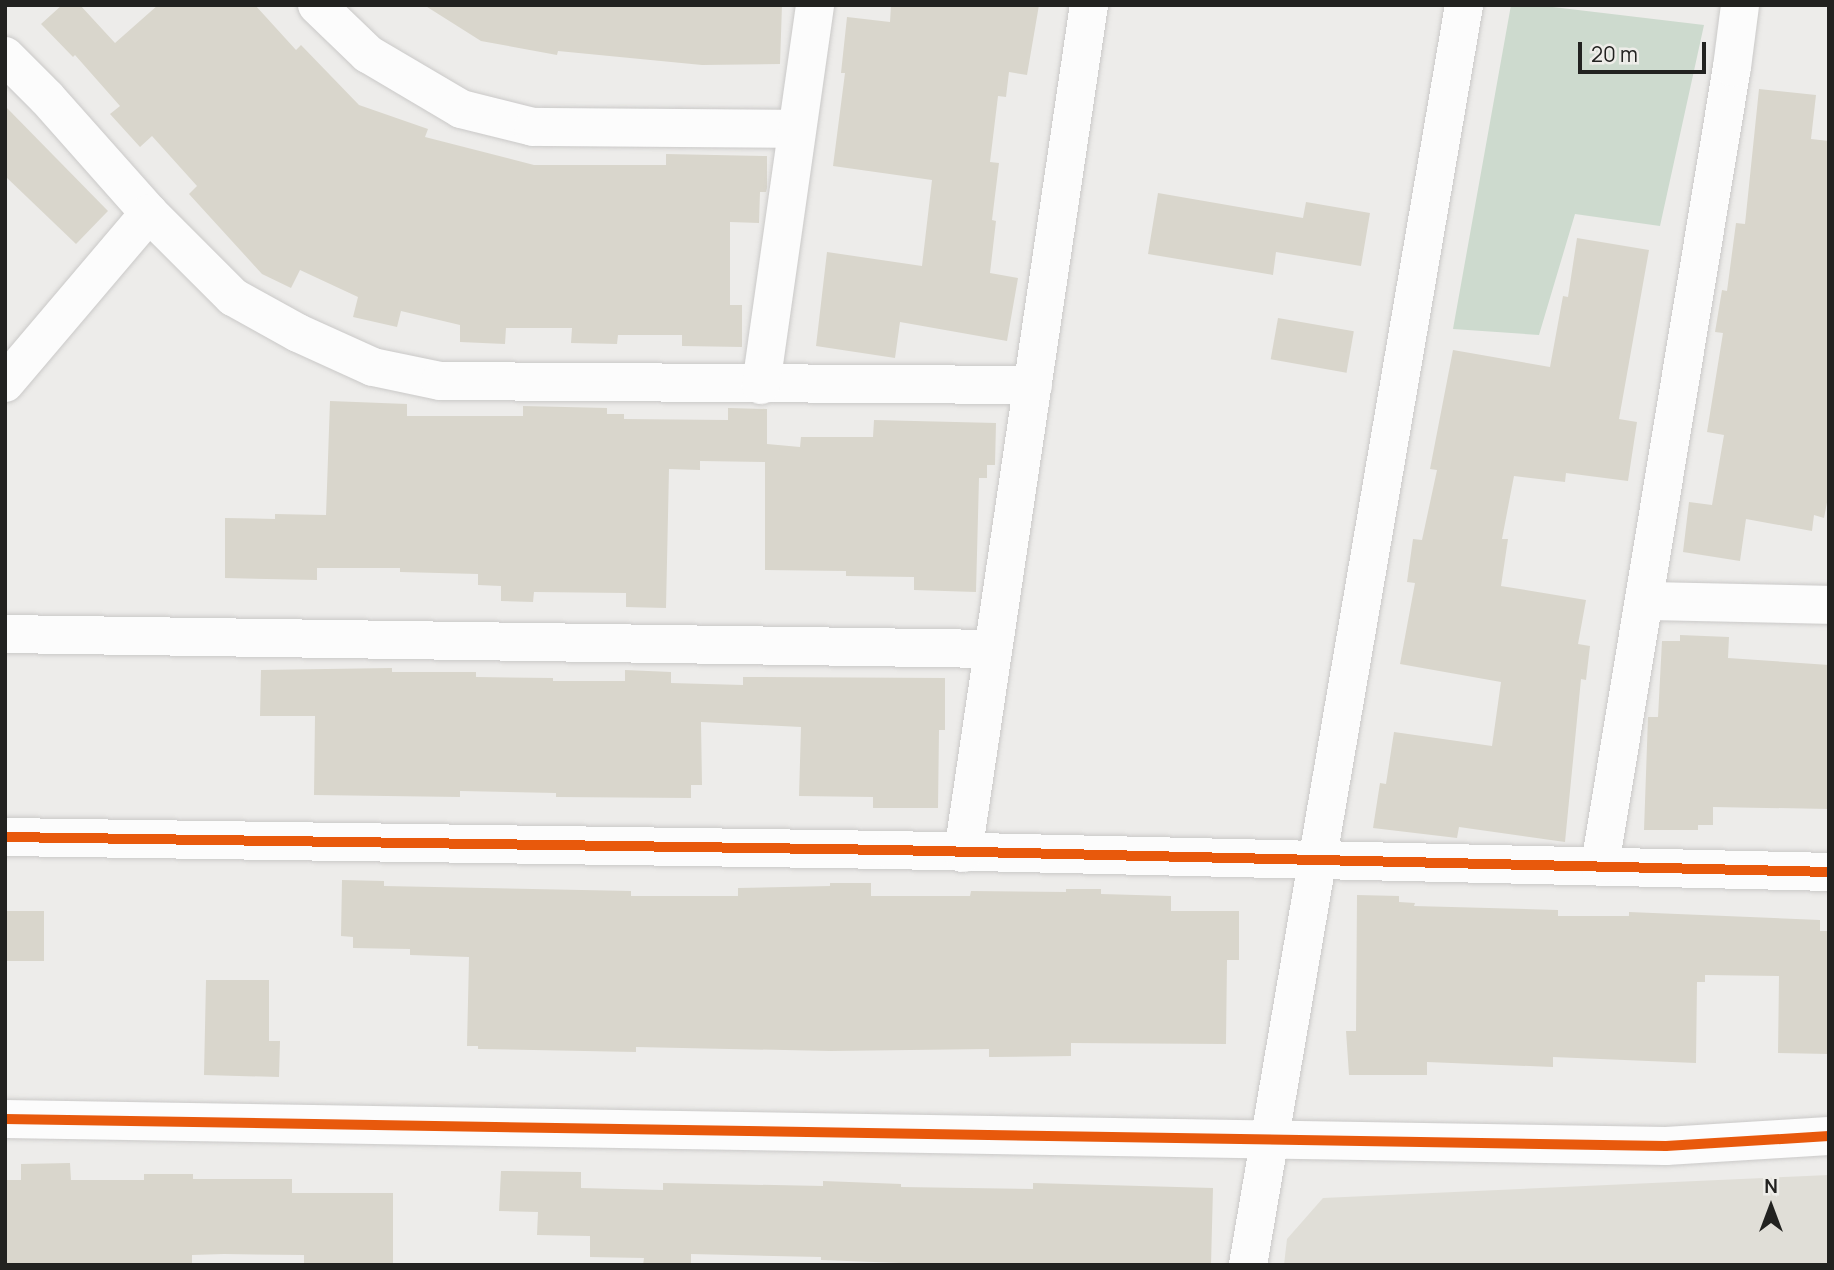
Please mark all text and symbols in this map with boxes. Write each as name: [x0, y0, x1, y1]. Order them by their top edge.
scale bar: [1582, 28, 1710, 72]
text: 20 m: [1591, 40, 1638, 68]
north arrow: [1736, 1172, 1806, 1242]
text: N: [1764, 1173, 1778, 1199]

